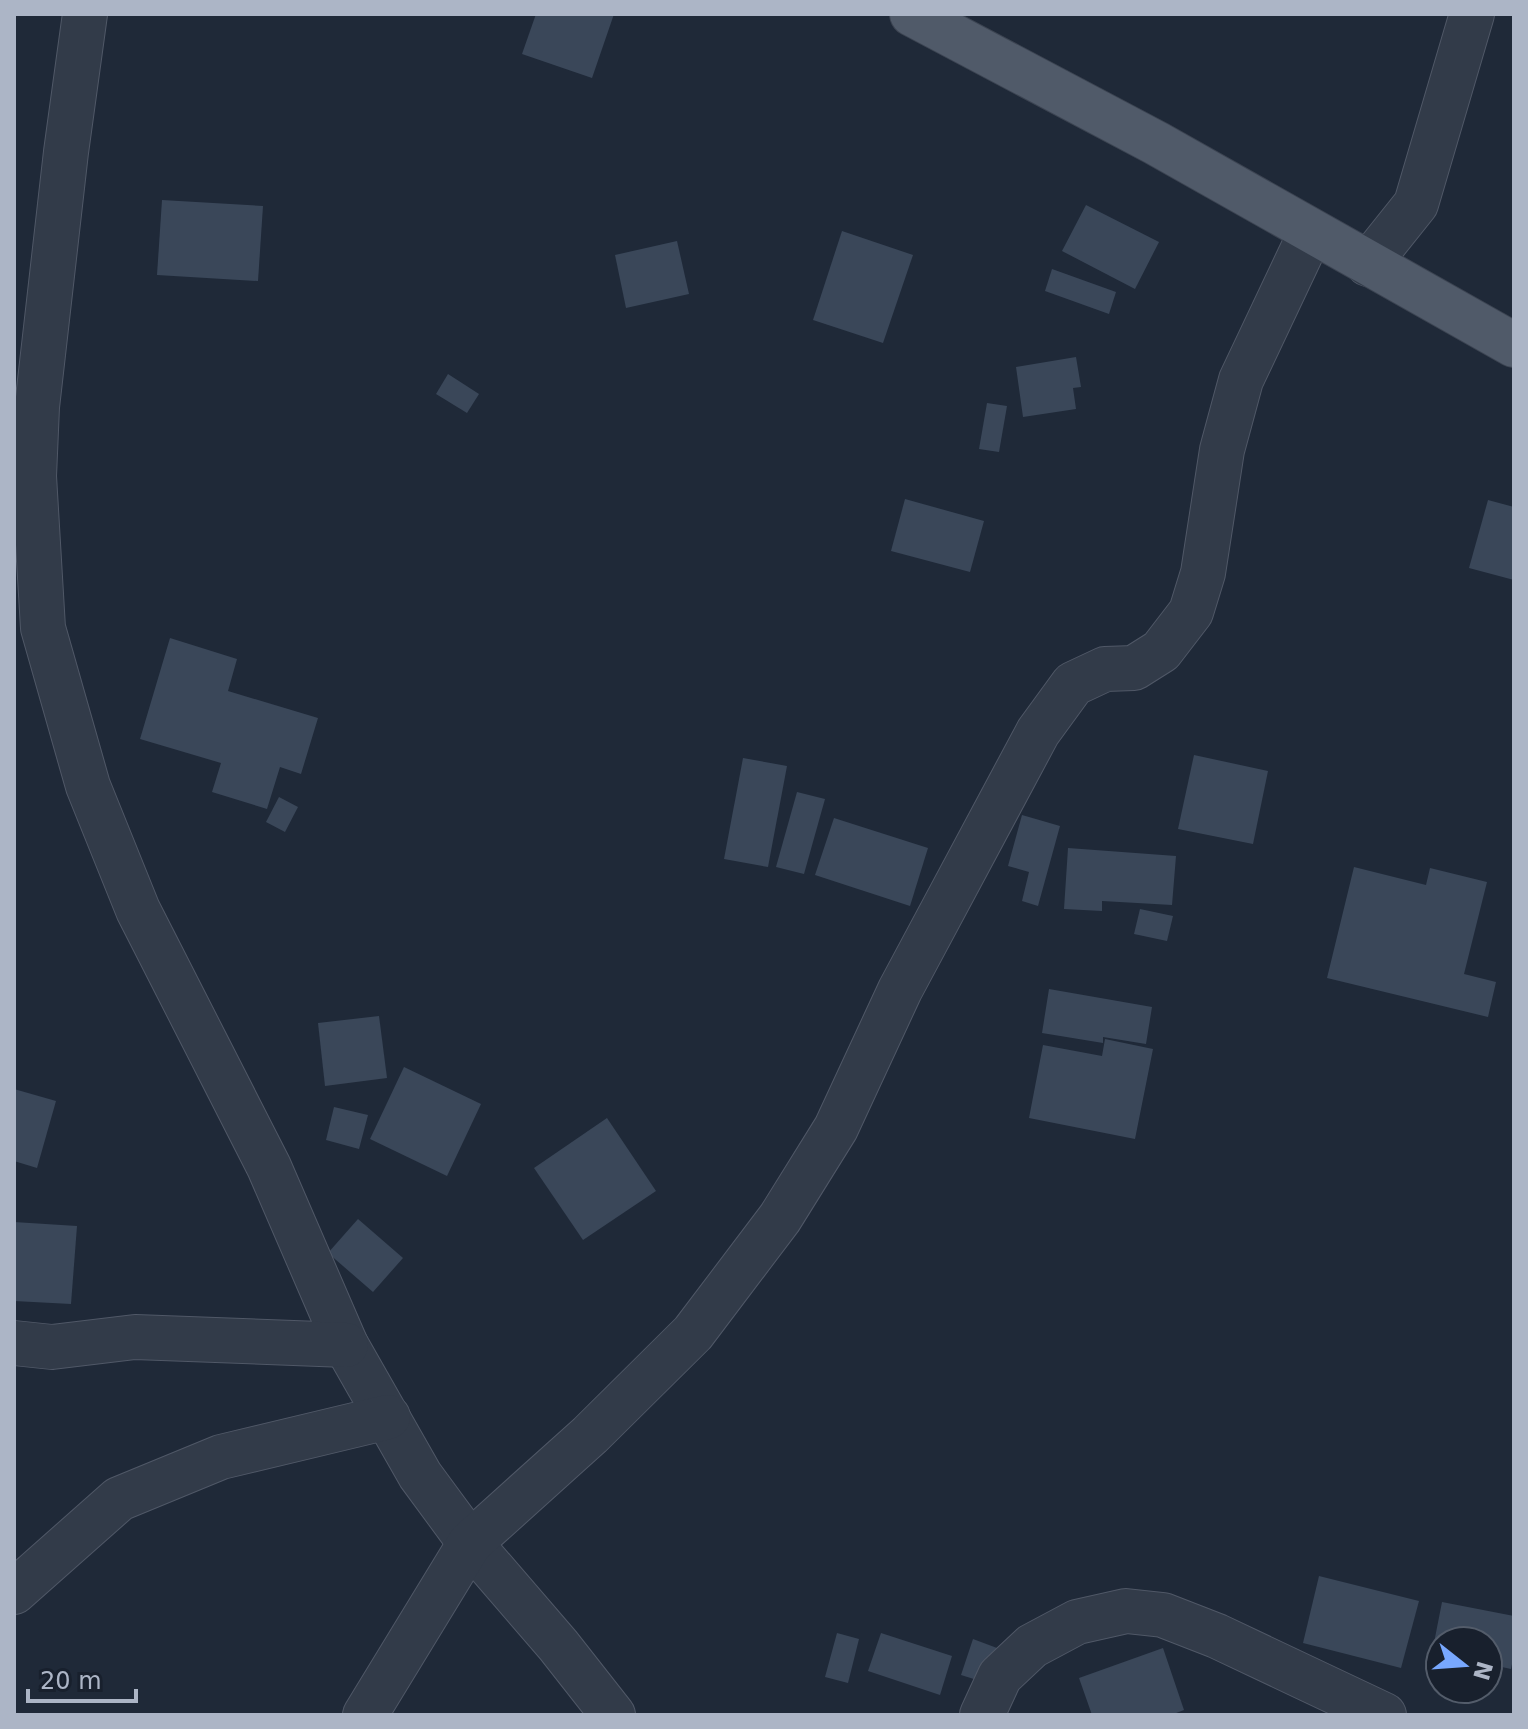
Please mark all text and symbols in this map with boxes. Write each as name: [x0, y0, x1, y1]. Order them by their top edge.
north arrow: [1424, 1625, 1504, 1705]
scale bar: [28, 1653, 136, 1703]
text: N: [1468, 1658, 1497, 1683]
text: 20 m: [40, 1667, 102, 1695]

